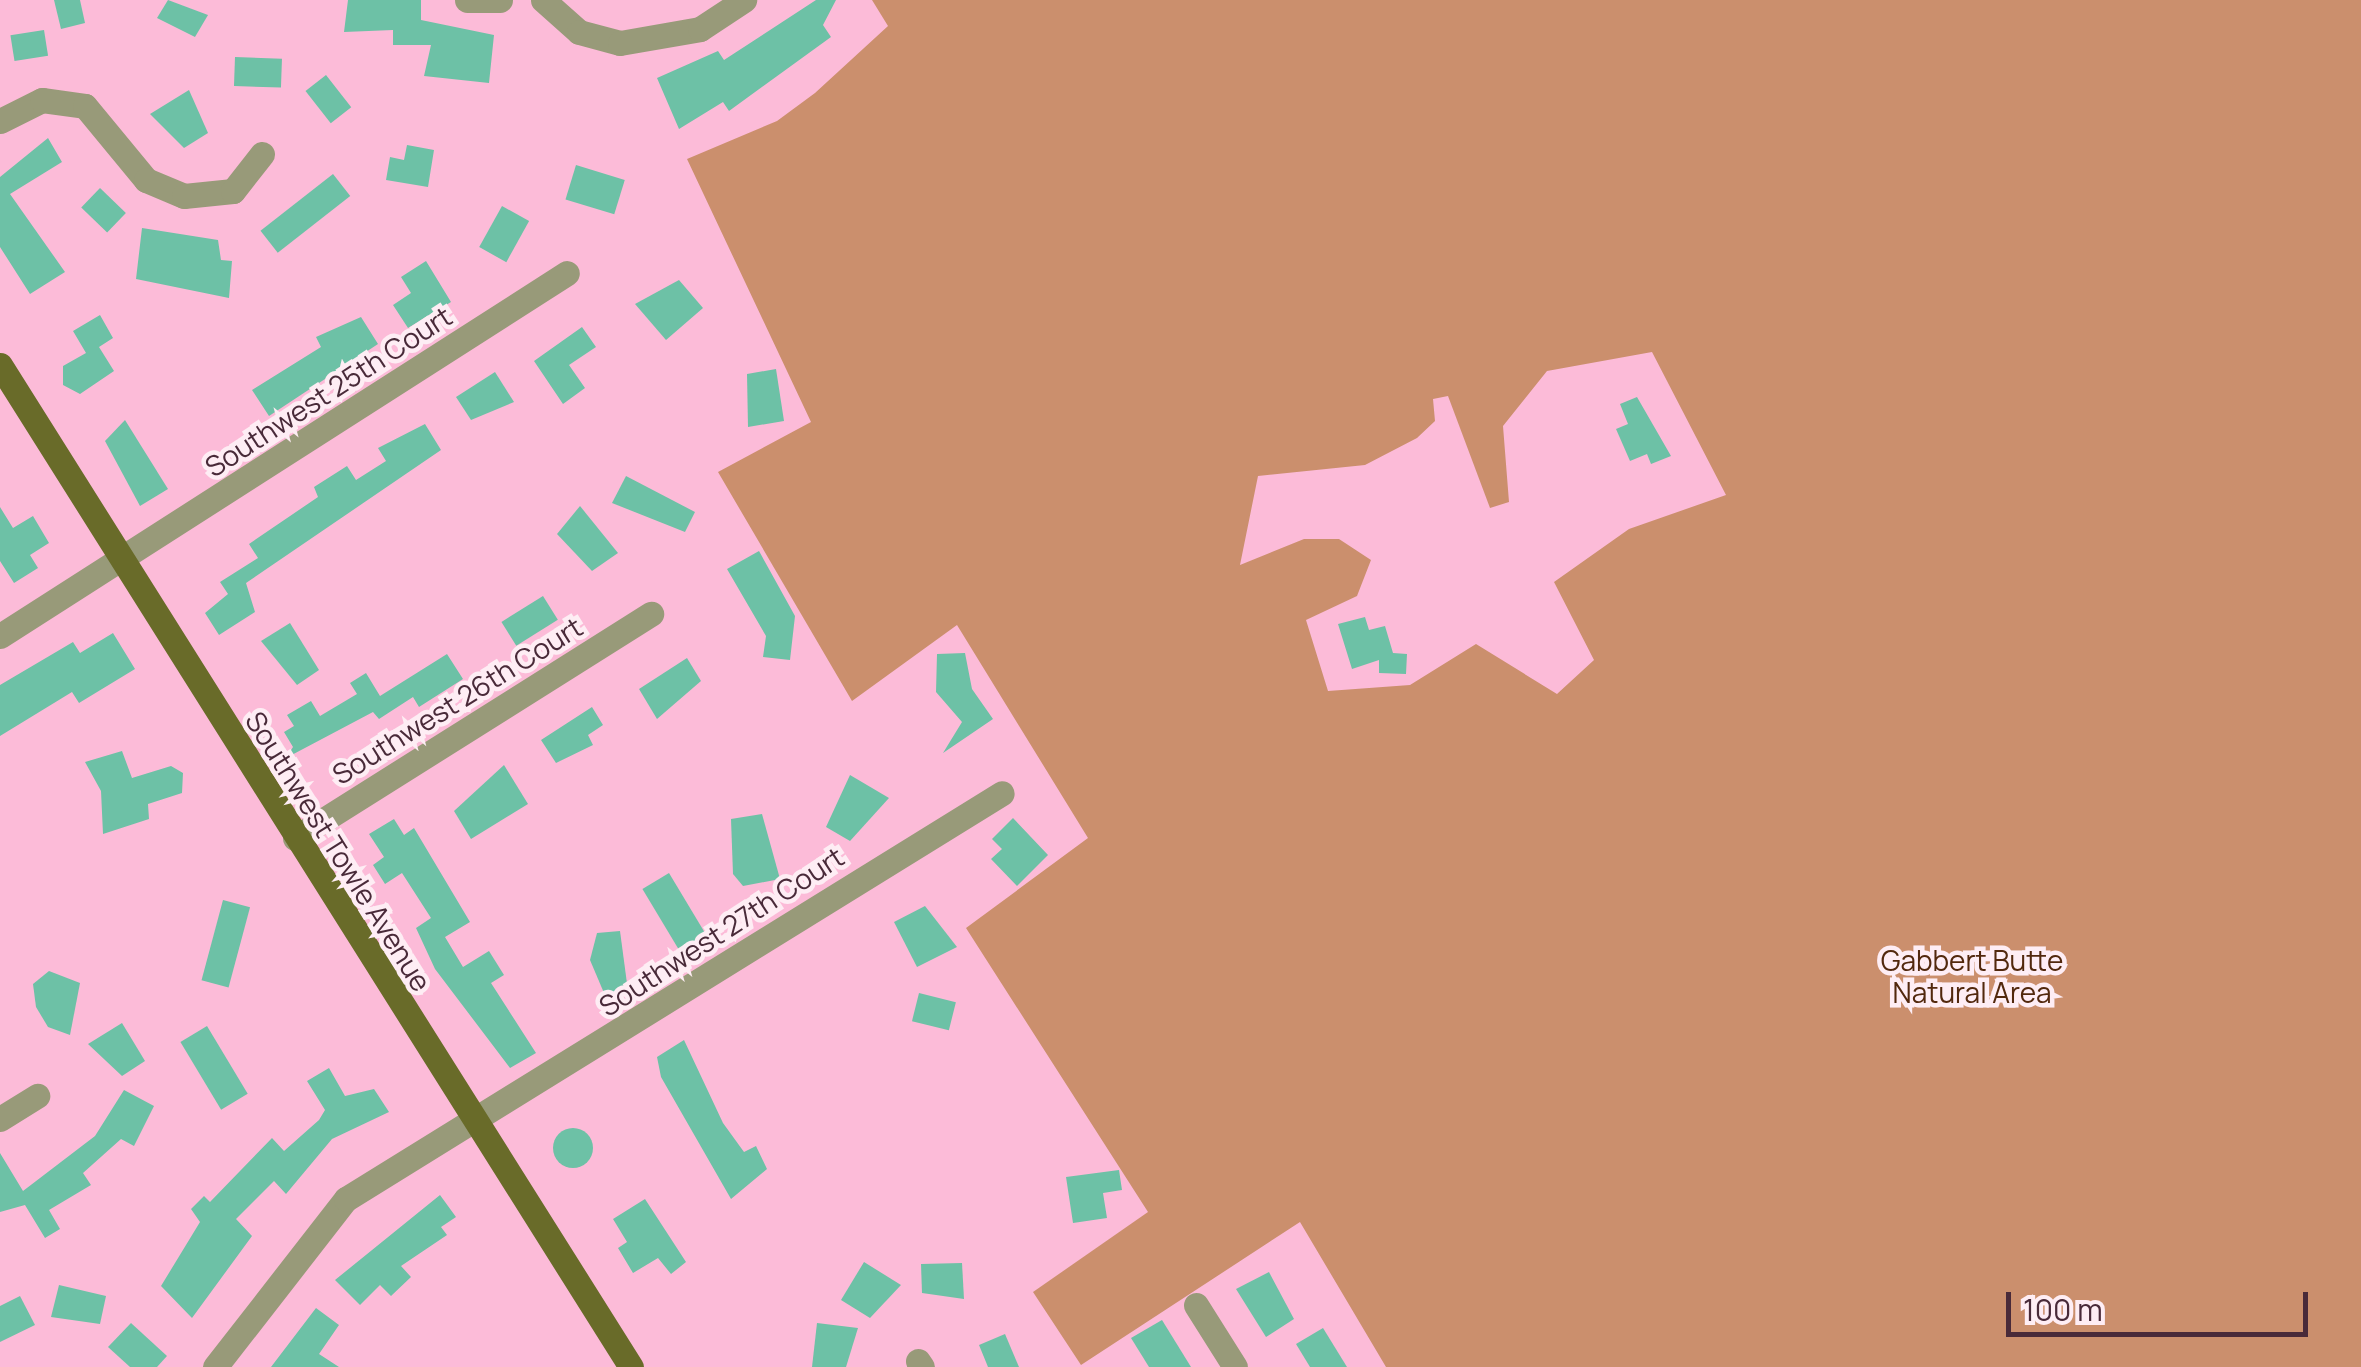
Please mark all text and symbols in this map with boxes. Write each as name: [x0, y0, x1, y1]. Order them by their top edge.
street label: Southwest 25th Court: [198, 299, 458, 483]
street label: Southwest 26th Court: [326, 609, 588, 791]
street label: Southwest Towle Avenue: [239, 705, 439, 997]
street label: Southwest 27th Court: [592, 839, 850, 1023]
park label: Gabbert Butte Natural Area: [1881, 943, 2063, 1009]
scale bar: [2011, 1272, 2314, 1334]
text: 100 m: [2023, 1289, 2103, 1330]

